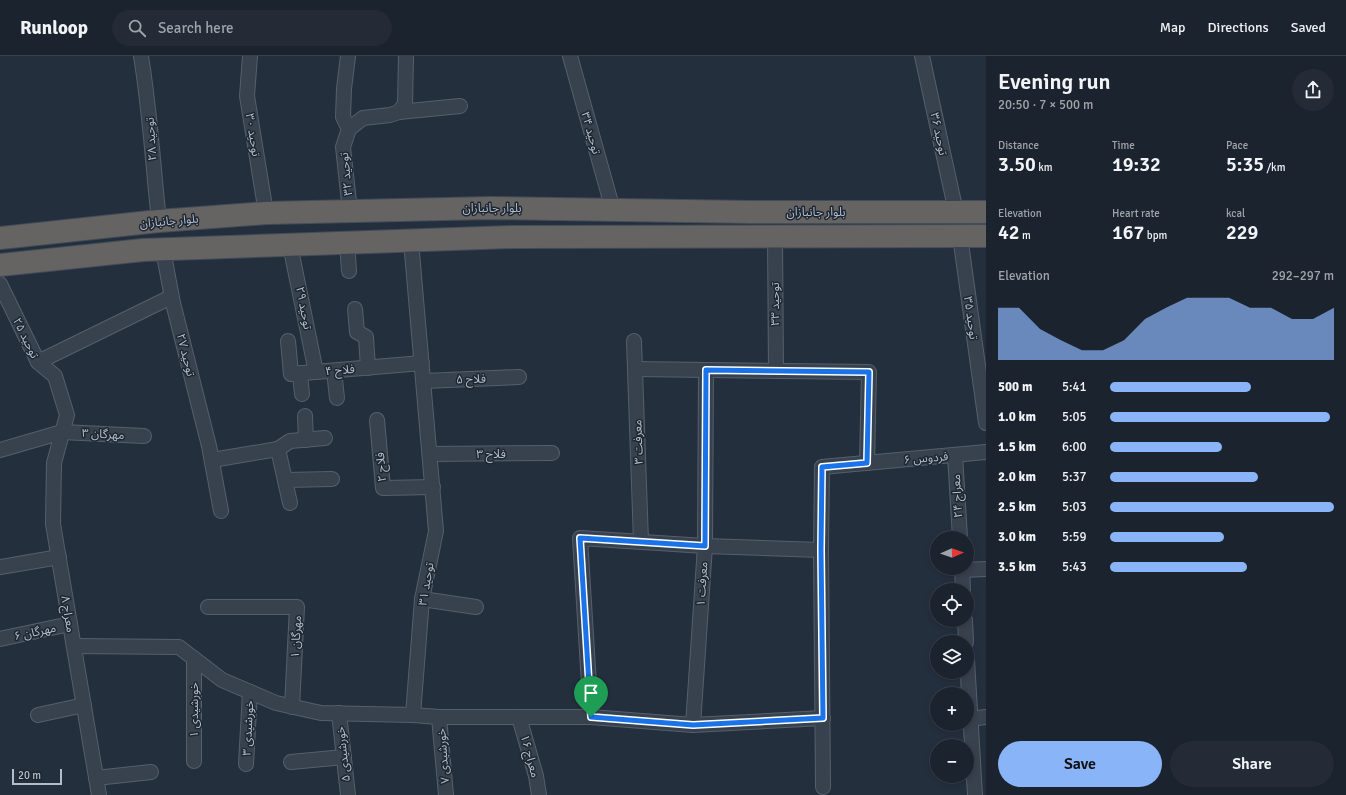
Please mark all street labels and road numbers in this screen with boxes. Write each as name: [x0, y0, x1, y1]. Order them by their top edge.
street label: توحید ۳۴: [577, 110, 604, 157]
street label: توحید ۳۶: [927, 111, 950, 157]
street label: توحید ۳۰: [242, 112, 263, 158]
street label: توحید ۲۸: [142, 116, 160, 161]
street label: توحید ۳۲: [337, 151, 356, 196]
street label: بلوار جانبازان: [463, 201, 521, 216]
street label: بلوار جانبازان: [787, 205, 845, 220]
street label: بلوار جانبازان: [139, 211, 199, 232]
street label: توحید ۳۳: [768, 282, 783, 326]
street label: توحید ۲۹: [292, 285, 315, 331]
street label: توحید ۳۵: [960, 295, 981, 341]
street label: توحید ۲۵: [9, 315, 42, 362]
street label: توحید ۲۷: [173, 332, 198, 379]
street label: فلاح ۴: [325, 362, 356, 380]
street label: فلاح ۵: [456, 371, 486, 389]
street label: معرفت ۳: [630, 419, 647, 465]
street label: مهرگان ۳: [81, 426, 125, 443]
street label: فلاح ۳: [476, 447, 506, 463]
street label: فردوس ۶: [903, 449, 949, 468]
street label: فلاح ۲: [373, 451, 391, 482]
street label: معراج ۲۴: [949, 474, 967, 518]
street label: توحید ۳۱: [415, 561, 438, 607]
street label: معرفت ۱: [693, 561, 712, 607]
street label: معراج ۸: [56, 595, 78, 634]
street label: مهرگان ۱: [288, 615, 305, 659]
street label: مهرگان ۶: [13, 621, 58, 644]
street label: خورشیدی ۱: [187, 682, 202, 738]
street label: خورشیدی ۳: [240, 700, 257, 756]
street label: خورشیدی ۵: [333, 725, 354, 782]
street label: خورشیدی ۷: [434, 728, 453, 784]
street label: معراج ۱۶: [516, 733, 542, 780]

